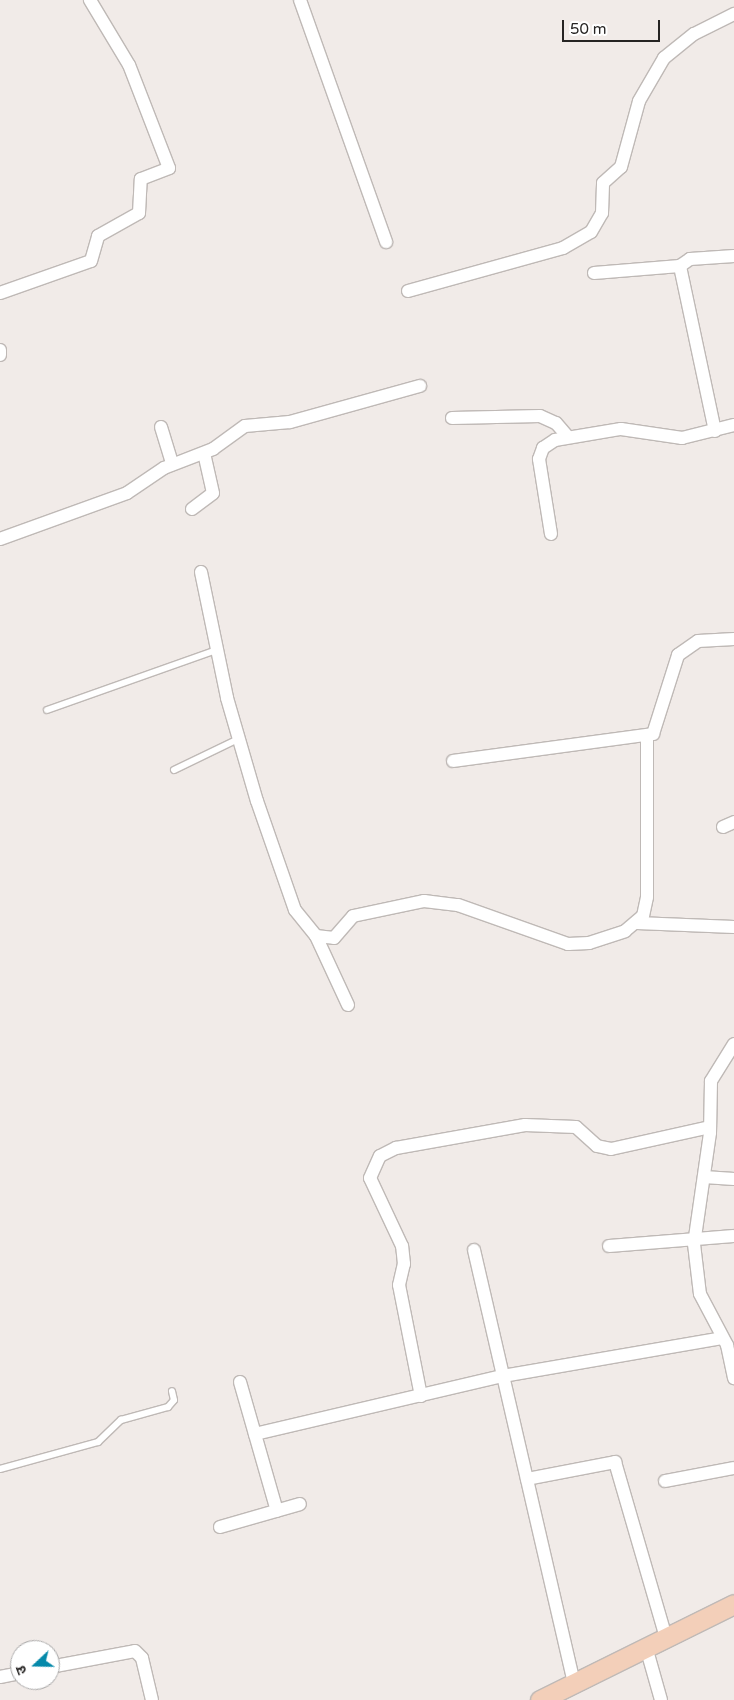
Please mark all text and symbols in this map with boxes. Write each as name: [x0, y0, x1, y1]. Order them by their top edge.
scale bar: [564, 10, 662, 42]
text: 50 m: [570, 20, 607, 38]
north arrow: [10, 1640, 60, 1690]
text: उ: [12, 1663, 31, 1677]

